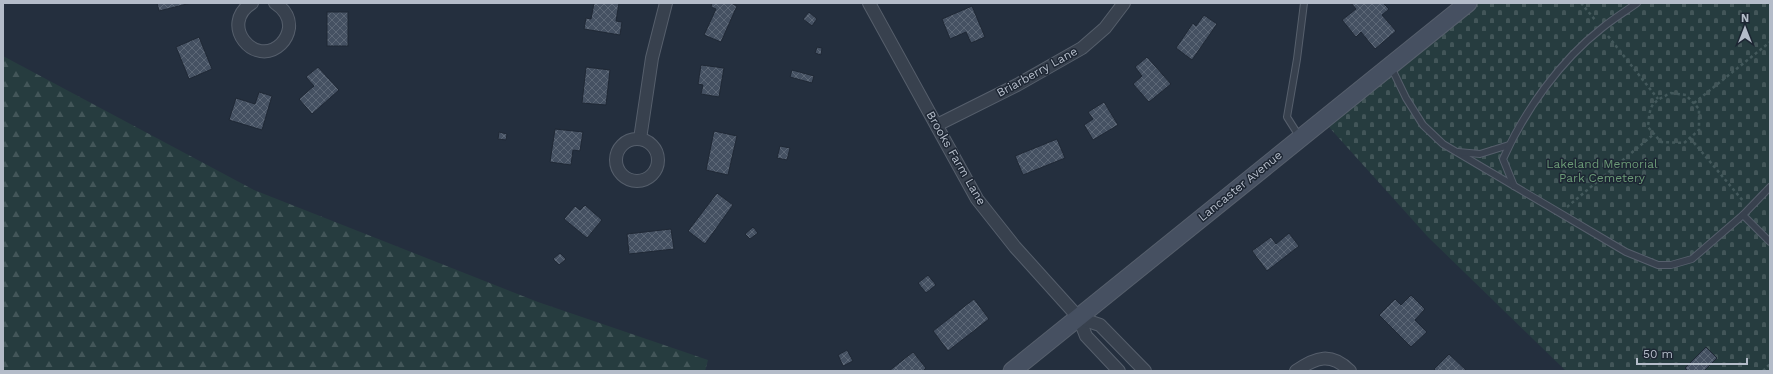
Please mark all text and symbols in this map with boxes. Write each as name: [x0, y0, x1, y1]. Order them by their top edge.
north arrow: [1725, 8, 1765, 48]
text: N: [1741, 12, 1749, 25]
street label: Briarberry Lane: [994, 44, 1080, 100]
street label: Brooks Farm Lane: [923, 108, 989, 208]
street label: Lancaster Avenue: [1195, 148, 1285, 224]
park label: Lakeland Memorial Park Cemetery: [1546, 157, 1658, 185]
scale bar: [1637, 340, 1747, 366]
text: 50 m: [1643, 347, 1673, 361]

